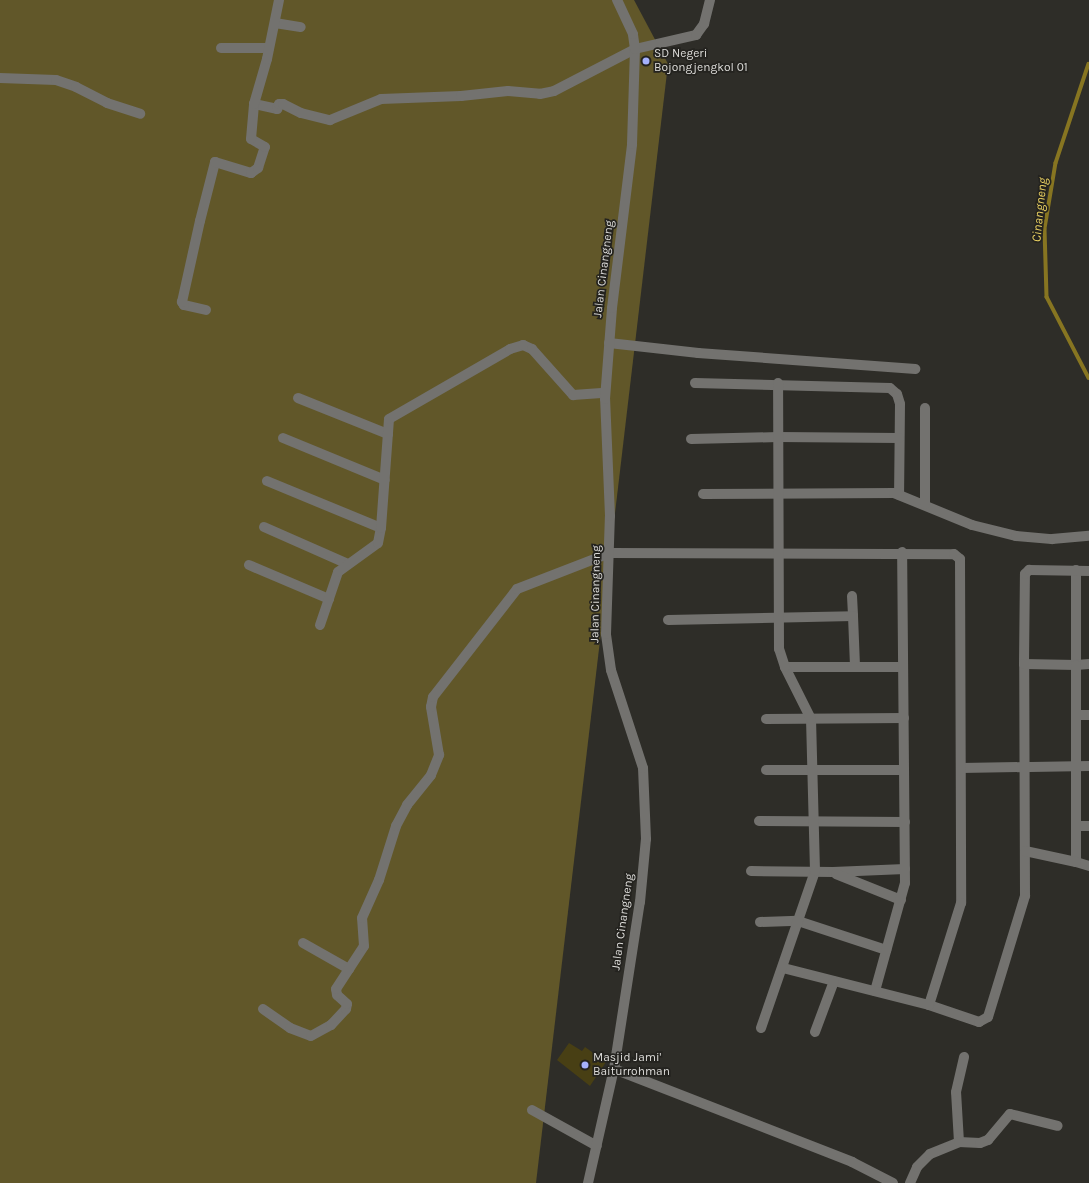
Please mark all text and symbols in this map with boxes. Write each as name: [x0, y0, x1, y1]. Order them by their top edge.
place label: SD Negeri Bojongjengkol 01: [654, 47, 748, 75]
marker: SD Negeri Bojongjengkol 01: [641, 56, 651, 66]
water label: Cinangneng: [1029, 177, 1051, 243]
street label: Jalan Cinangneng: [591, 220, 617, 318]
street label: Jalan Cinangneng: [588, 545, 604, 643]
street label: Jalan Cinangneng: [609, 873, 637, 971]
place label: Masjid Jami' Baiturrohman: [593, 1051, 670, 1079]
marker: Masjid Jami' Baiturrohman: [580, 1060, 590, 1070]

